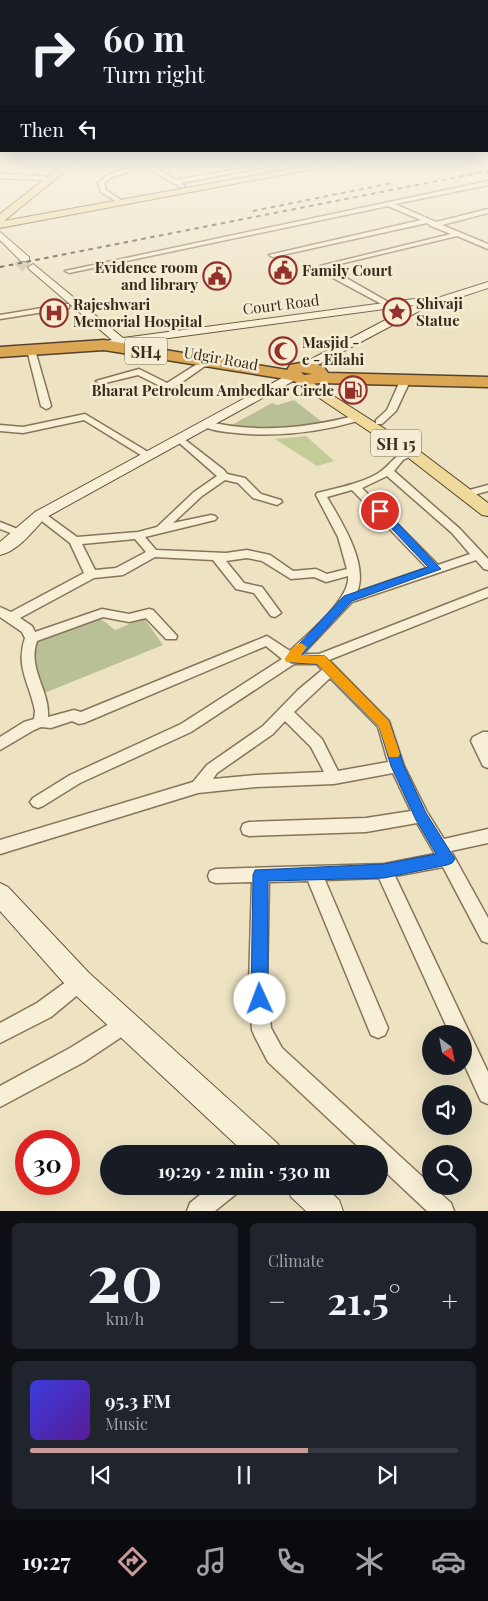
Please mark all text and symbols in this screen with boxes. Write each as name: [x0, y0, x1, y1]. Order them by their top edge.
text: 60 m: [103, 14, 185, 61]
icon: right: [20, 20, 85, 85]
text: Turn right: [103, 59, 205, 89]
icon: left: [74, 115, 102, 143]
text: Then: [20, 116, 64, 142]
public building icon: Family Court: [268, 255, 298, 285]
place label: Evidence room and library: [95, 257, 198, 294]
place label: Family Court: [302, 260, 393, 280]
public building icon: Evidence room and library: [202, 261, 232, 291]
street label: Court Road: [242, 289, 321, 319]
place label: Shivaji Statue: [416, 293, 463, 330]
place label: Rajeshwari Memorial Hospital: [73, 294, 203, 331]
place icon: Shivaji Statue: [382, 297, 412, 327]
hospital icon: Rajeshwari Memorial Hospital: [39, 298, 69, 328]
place label: Masjid - e - Eilahi: [302, 332, 365, 369]
mosque icon: Masjid - e - Eilahi: [268, 336, 298, 366]
road number: SH4: [125, 338, 167, 364]
street label: Udgir Road: [182, 342, 260, 374]
fuel station icon: Bharat Petroleum Ambedkar Circle: [338, 375, 368, 405]
place label: Bharat Petroleum Ambedkar Circle: [92, 380, 334, 400]
road number: SH 15: [371, 429, 421, 456]
pin: [359, 490, 401, 532]
icon: arrive: [366, 497, 394, 525]
position arrow: [233, 972, 285, 1024]
north arrow: [422, 1025, 472, 1075]
map controls: [422, 1025, 472, 1195]
button: sound: [422, 1085, 472, 1135]
speed limit sign: 30: [15, 1130, 80, 1195]
button: search: [422, 1145, 472, 1195]
text: 19:29 · 2 min · 530 m: [158, 1157, 330, 1183]
text: 20: [87, 1232, 163, 1318]
text: Climate: [268, 1250, 324, 1271]
text: 21.5°: [327, 1274, 400, 1325]
text: −: [268, 1282, 286, 1319]
text: +: [442, 1282, 458, 1319]
text: km/h: [106, 1308, 144, 1329]
text: 95.3 FM: [105, 1387, 171, 1413]
text: Music: [105, 1413, 148, 1434]
icon: previous: [87, 1461, 115, 1489]
icon: pause: [230, 1461, 258, 1489]
icon: next: [373, 1461, 401, 1489]
icon: directions: [115, 1544, 150, 1579]
icon: music: [194, 1544, 229, 1579]
icon: phone: [273, 1544, 308, 1579]
icon: climate: [352, 1544, 387, 1579]
icon: car: [431, 1544, 466, 1579]
text: 19:27: [22, 1546, 71, 1576]

